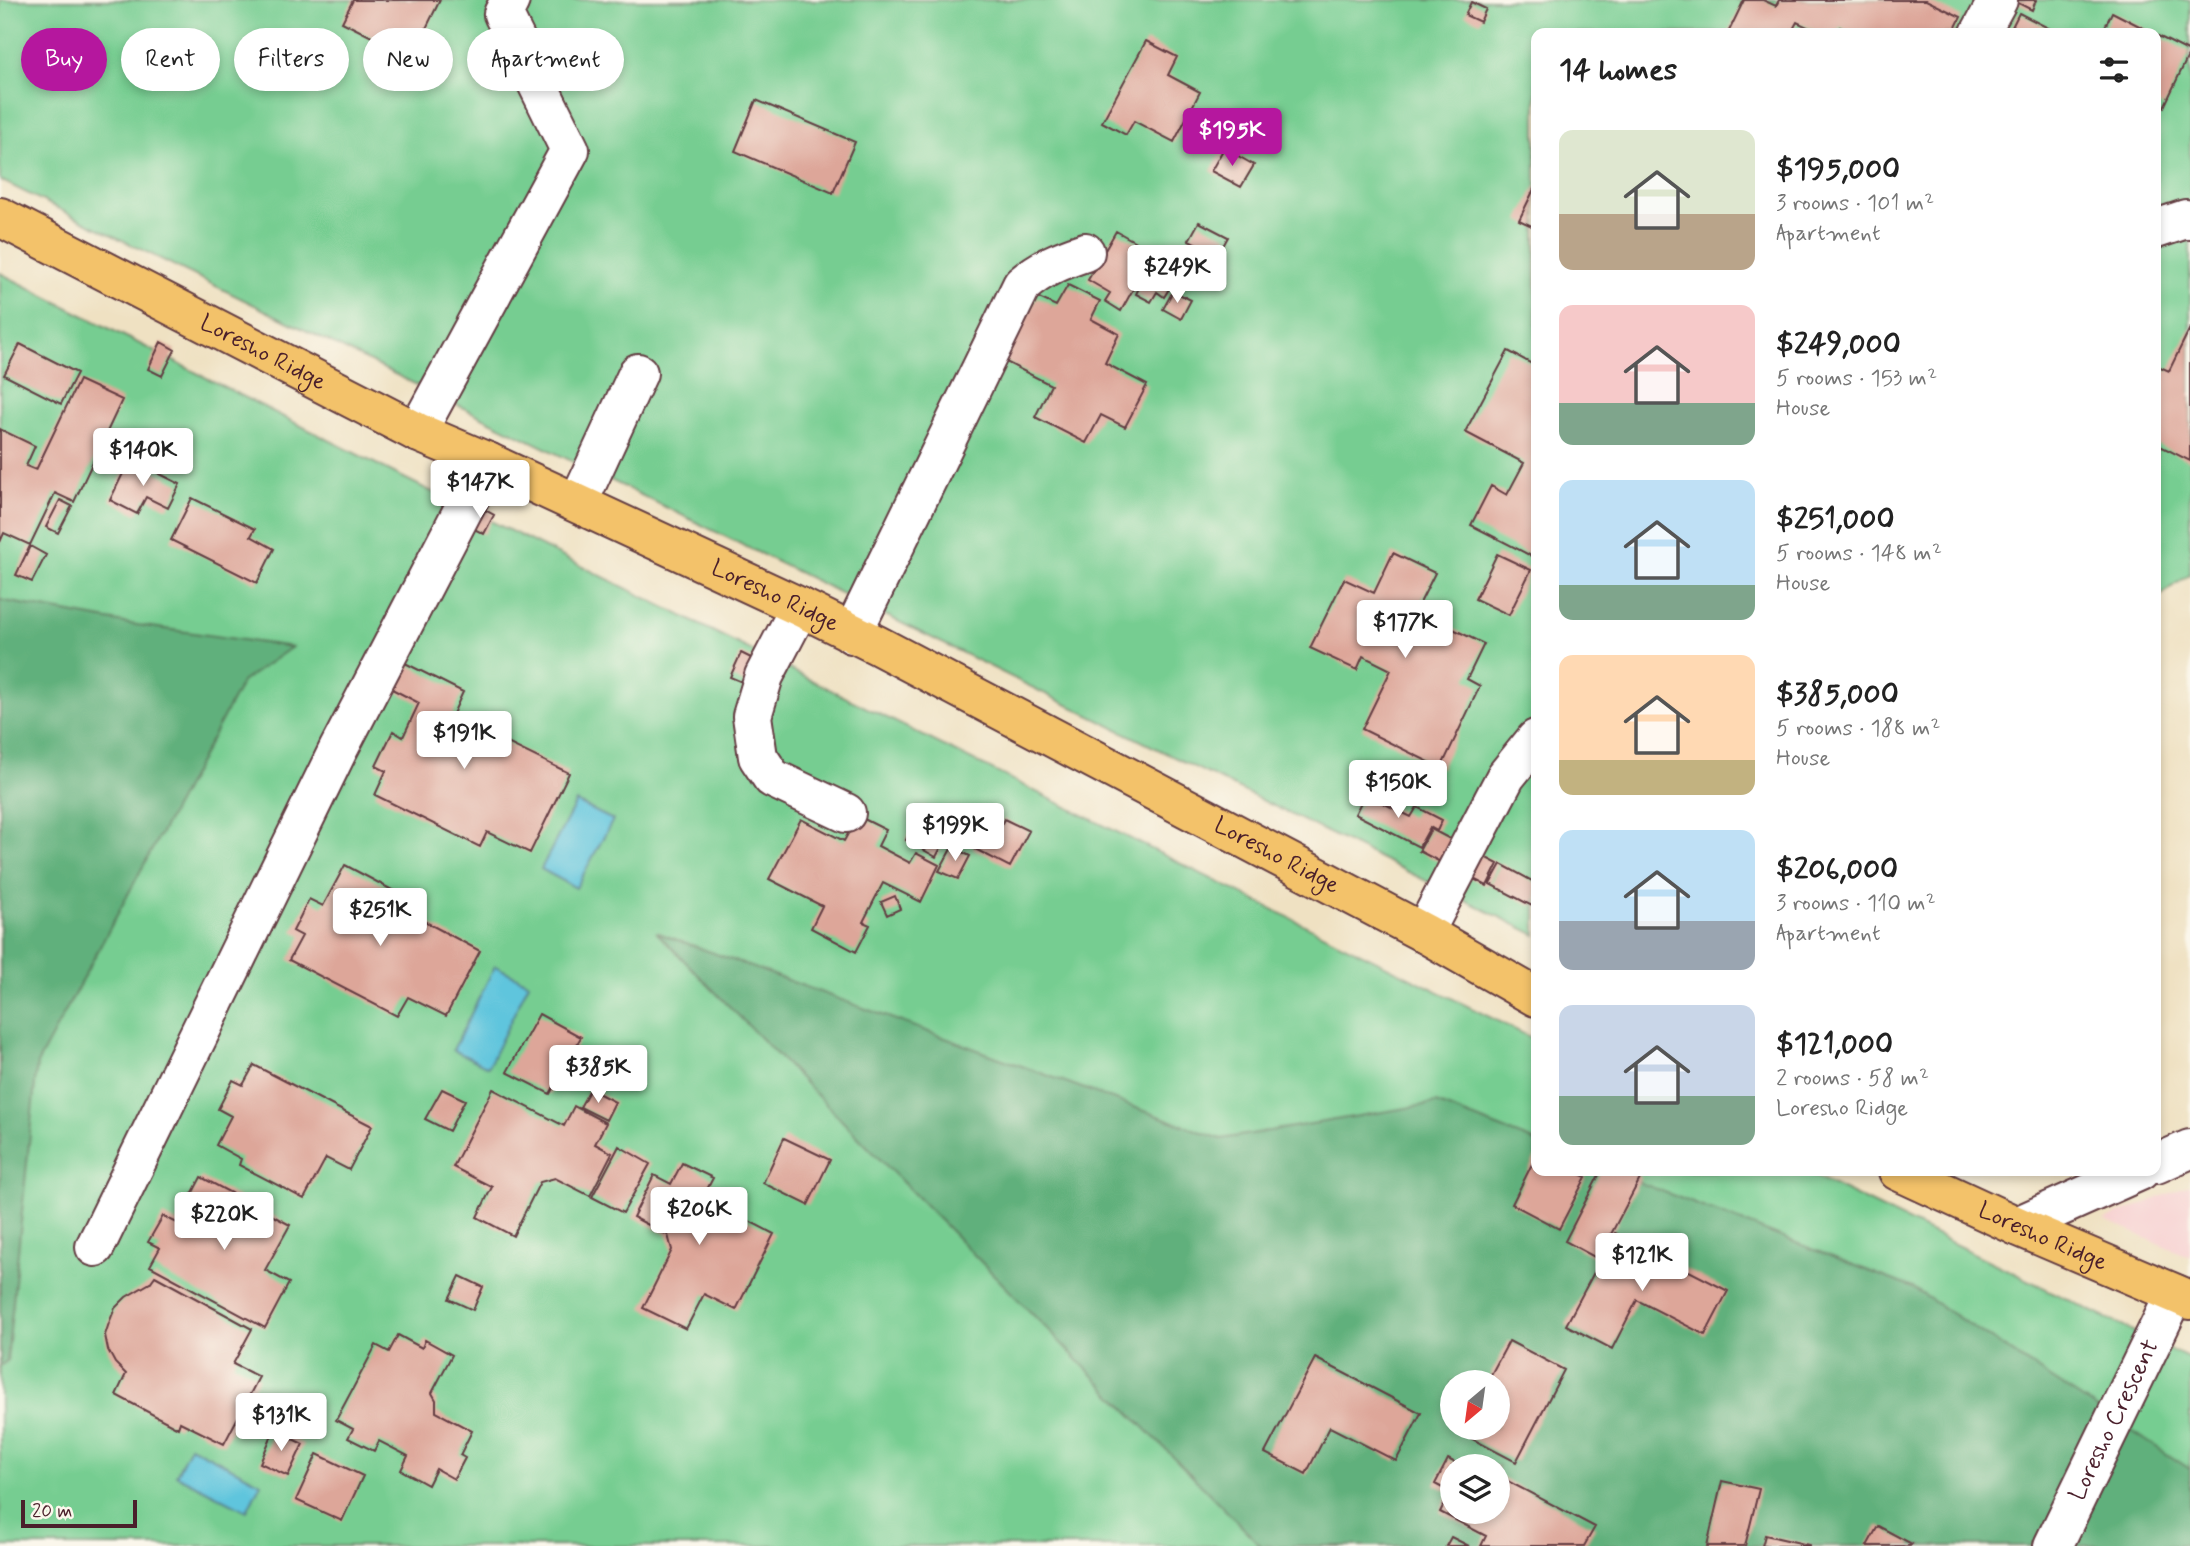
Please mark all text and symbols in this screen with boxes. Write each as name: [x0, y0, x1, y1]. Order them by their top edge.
chip: Buy: [21, 28, 107, 91]
chip: Rent: [121, 28, 220, 91]
chip: Filters: [234, 28, 349, 91]
chip: New: [363, 28, 453, 91]
chip: Apartment: [467, 28, 624, 91]
text: 14 homes: [1559, 51, 1677, 90]
icon: filters: [2095, 51, 2133, 89]
pin: $195K: [1183, 108, 1281, 168]
text: $195K: [1199, 116, 1265, 146]
text: $195,000: [1776, 150, 1900, 189]
icon: home: [1615, 158, 1699, 242]
text: 3 rooms · 101 m²: [1776, 189, 1934, 219]
text: Apartment: [1776, 219, 1881, 249]
pin: $249K: [1128, 246, 1226, 305]
text: $249K: [1143, 253, 1211, 283]
street label: Loresho Ridge: [195, 307, 332, 398]
text: $249,000: [1776, 325, 1901, 364]
icon: home: [1615, 333, 1699, 417]
text: 5 rooms · 153 m²: [1776, 364, 1937, 394]
text: House: [1776, 394, 1830, 424]
pin: $140K: [94, 428, 192, 488]
text: $140K: [109, 436, 177, 466]
pin: $147K: [431, 461, 529, 520]
text: $147K: [447, 468, 513, 498]
text: $251,000: [1776, 500, 1894, 539]
icon: home: [1615, 508, 1699, 592]
text: 5 rooms · 148 m²: [1776, 539, 1942, 569]
street label: Loresho Ridge: [706, 552, 844, 639]
text: House: [1776, 569, 1830, 599]
pin: $177K: [1356, 600, 1454, 660]
text: $177K: [1373, 608, 1437, 638]
text: $385,000: [1776, 675, 1899, 714]
icon: home: [1615, 683, 1699, 767]
pin: $191K: [415, 712, 513, 771]
text: 5 rooms · 188 m²: [1776, 714, 1940, 744]
text: $191K: [433, 719, 495, 749]
text: House: [1776, 744, 1830, 774]
pin: $150K: [1349, 760, 1447, 820]
text: $150K: [1365, 768, 1431, 798]
pin: $199K: [906, 804, 1004, 863]
street label: Loresho Ridge: [1209, 810, 1345, 901]
text: $199K: [922, 811, 988, 841]
text: $206,000: [1776, 850, 1898, 889]
icon: home: [1615, 858, 1699, 942]
pin: $251K: [331, 888, 429, 948]
text: 3 rooms · 110 m²: [1776, 889, 1936, 919]
text: $251K: [349, 896, 411, 926]
text: Apartment: [1776, 919, 1881, 949]
text: $121,000: [1776, 1025, 1893, 1064]
icon: home: [1615, 1033, 1699, 1117]
pin: $385K: [549, 1046, 647, 1105]
text: $385K: [565, 1053, 631, 1083]
text: 2 rooms · 58 m²: [1776, 1064, 1929, 1094]
text: Loresho Ridge: [1776, 1094, 1908, 1124]
pin: $206K: [650, 1188, 748, 1247]
pin: $220K: [175, 1192, 273, 1252]
text: $206K: [666, 1195, 732, 1225]
street label: Loresho Ridge: [1973, 1195, 2112, 1278]
text: $220K: [191, 1200, 258, 1230]
pin: $121K: [1593, 1234, 1691, 1293]
text: $121K: [1611, 1241, 1673, 1271]
street label: Loresho Crescent: [2062, 1334, 2166, 1506]
north arrow: [1440, 1370, 1510, 1440]
map controls: [1440, 1370, 1510, 1524]
pin: $131K: [232, 1394, 330, 1453]
text: $131K: [252, 1401, 310, 1431]
button: layers: [1440, 1454, 1510, 1524]
scale bar: [21, 1497, 136, 1529]
text: 20 m: [32, 1499, 72, 1524]

